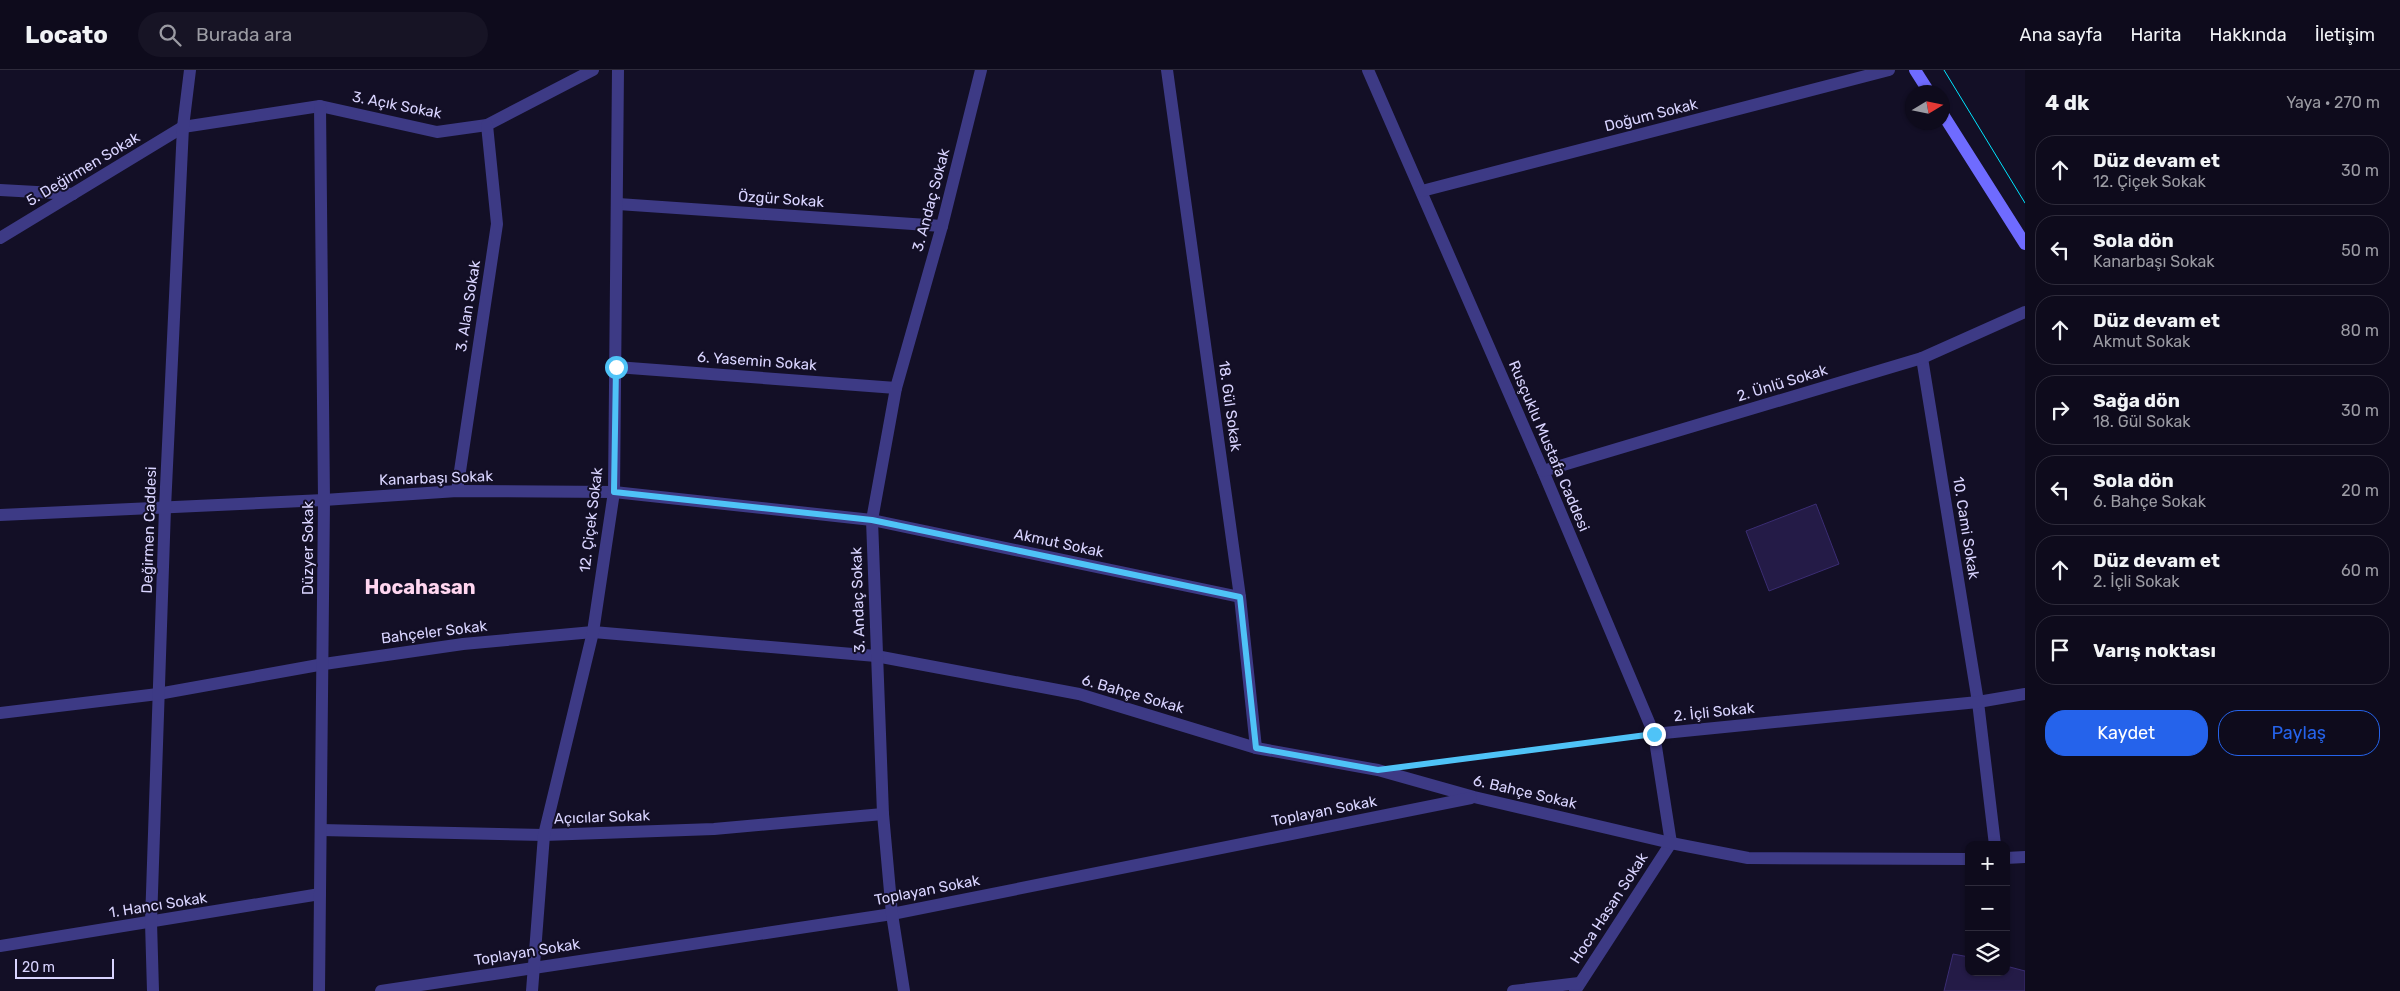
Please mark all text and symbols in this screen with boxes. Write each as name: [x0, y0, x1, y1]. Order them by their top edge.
search box: [138, 12, 488, 57]
text: Locato: [25, 21, 108, 49]
icon: search: [156, 21, 184, 49]
text: Burada ara: [196, 23, 292, 46]
text: Ana sayfa: [2020, 24, 2103, 46]
text: Harita: [2131, 24, 2181, 46]
text: Hakkında: [2209, 24, 2287, 46]
text: İletişim: [2315, 24, 2375, 46]
north arrow: [1905, 85, 1950, 130]
street label: 3. Açık Sokak: [351, 88, 444, 123]
text: 4 dk: [2045, 90, 2089, 115]
text: Yaya · 270 m: [2286, 93, 2380, 112]
street label: Doğum Sokak: [1602, 95, 1700, 135]
street label: 5. Değirmen Sokak: [23, 128, 143, 210]
street label: 3. Andaç Sokak: [909, 146, 953, 253]
text: Düz devam et: [2093, 149, 2220, 172]
icon: ahead: [2046, 156, 2074, 184]
text: 30 m: [2341, 161, 2379, 180]
text: 12. Çiçek Sokak: [2093, 172, 2206, 191]
street label: Özgür Sokak: [737, 187, 825, 211]
text: Sola dön: [2093, 229, 2174, 252]
icon: left: [2046, 236, 2074, 264]
text: 50 m: [2341, 241, 2379, 260]
text: Kanarbaşı Sokak: [2093, 252, 2215, 271]
street label: 3. Alan Sokak: [452, 259, 484, 353]
text: Düz devam et: [2093, 309, 2220, 332]
icon: ahead: [2046, 316, 2074, 344]
text: 80 m: [2341, 321, 2379, 340]
text: Akmut Sokak: [2093, 332, 2190, 351]
street label: 6. Yasemin Sokak: [697, 348, 818, 374]
route start: [605, 356, 628, 379]
street label: Rusçuklu Mustafa Caddesi: [1505, 358, 1593, 534]
street label: 18. Gül Sokak: [1215, 359, 1245, 453]
street label: 2. Ünlü Sokak: [1735, 361, 1830, 405]
text: Sağa dön: [2093, 389, 2180, 412]
icon: right: [2046, 396, 2074, 424]
text: 30 m: [2341, 401, 2379, 420]
text: 18. Gül Sokak: [2093, 412, 2190, 431]
street label: Değirmen Caddesi: [138, 466, 160, 594]
street label: 12. Çiçek Sokak: [576, 466, 606, 574]
street label: Kanarbaşı Sokak: [379, 467, 494, 489]
text: Sola dön: [2093, 469, 2174, 492]
street label: 10. Cami Sokak: [1949, 475, 1983, 581]
icon: left: [2046, 476, 2074, 504]
text: 20 m: [2341, 481, 2379, 500]
text: 6. Bahçe Sokak: [2093, 492, 2206, 511]
street label: Düzyer Sokak: [299, 501, 317, 595]
street label: Akmut Sokak: [1013, 525, 1106, 561]
street label: 3. Andaç Sokak: [847, 546, 869, 653]
text: Düz devam et: [2093, 549, 2220, 572]
icon: ahead: [2046, 556, 2074, 584]
text: 60 m: [2341, 561, 2379, 580]
text: 2. İçli Sokak: [2093, 572, 2180, 591]
district label: Hocahasan: [364, 575, 476, 599]
street label: Bahçeler Sokak: [380, 617, 488, 647]
icon: arrive: [2046, 636, 2074, 664]
text: Varış noktası: [2093, 639, 2216, 662]
street label: 6. Bahçe Sokak: [1080, 671, 1187, 717]
street label: 2. İçli Sokak: [1673, 699, 1756, 725]
button: Kaydet: [2045, 710, 2208, 756]
button: Paylaş: [2218, 710, 2380, 756]
route end: [1643, 723, 1666, 746]
street label: 6. Bahçe Sokak: [1471, 771, 1579, 813]
street label: Toplayan Sokak: [1270, 792, 1379, 830]
street label: Açıcılar Sokak: [554, 806, 651, 828]
map controls: [1965, 841, 2010, 976]
button: +: [1965, 841, 2010, 886]
street label: Hoca Hasan Sokak: [1566, 849, 1652, 967]
street label: Toplayan Sokak: [873, 871, 982, 909]
button: −: [1965, 886, 2010, 931]
street label: 1. Hancı Sokak: [108, 888, 209, 922]
button: layers: [1965, 931, 2010, 976]
street label: Toplayan Sokak: [473, 935, 582, 969]
scale bar: [15, 956, 114, 979]
text: 20 m: [22, 959, 55, 976]

